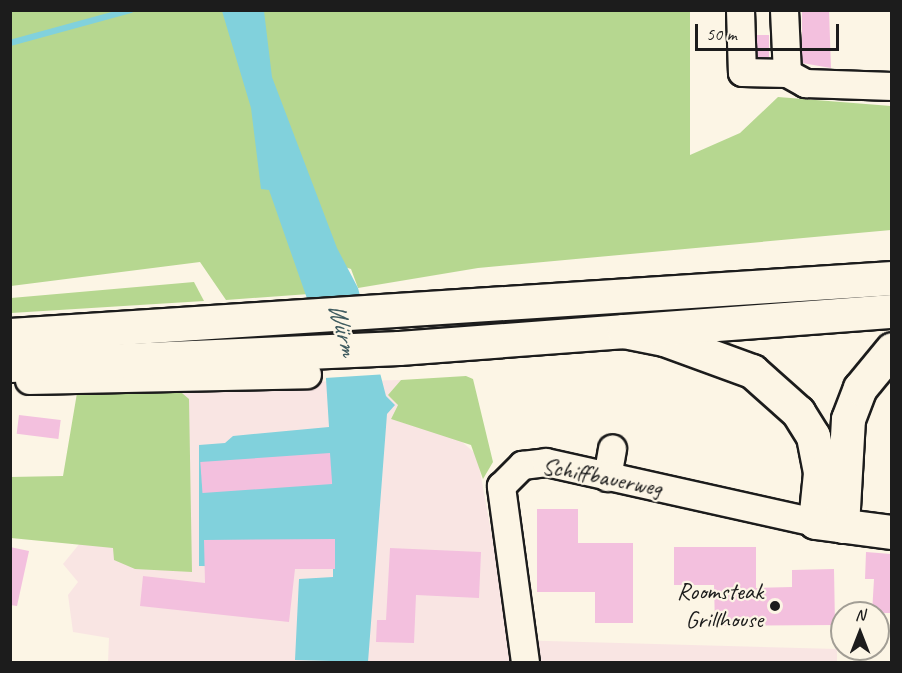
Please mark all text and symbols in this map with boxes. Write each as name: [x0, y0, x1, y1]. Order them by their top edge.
scale bar: [698, 12, 842, 50]
text: 50 m: [706, 23, 737, 45]
water label: Würm: [321, 299, 365, 359]
street label: Schiffbauerweg: [540, 451, 664, 503]
place label: Roomsteak Grillhouse: [677, 578, 763, 634]
marker: Roomsteak Grillhouse: [768, 599, 782, 613]
north arrow: [830, 601, 890, 661]
text: N: [855, 605, 865, 625]

